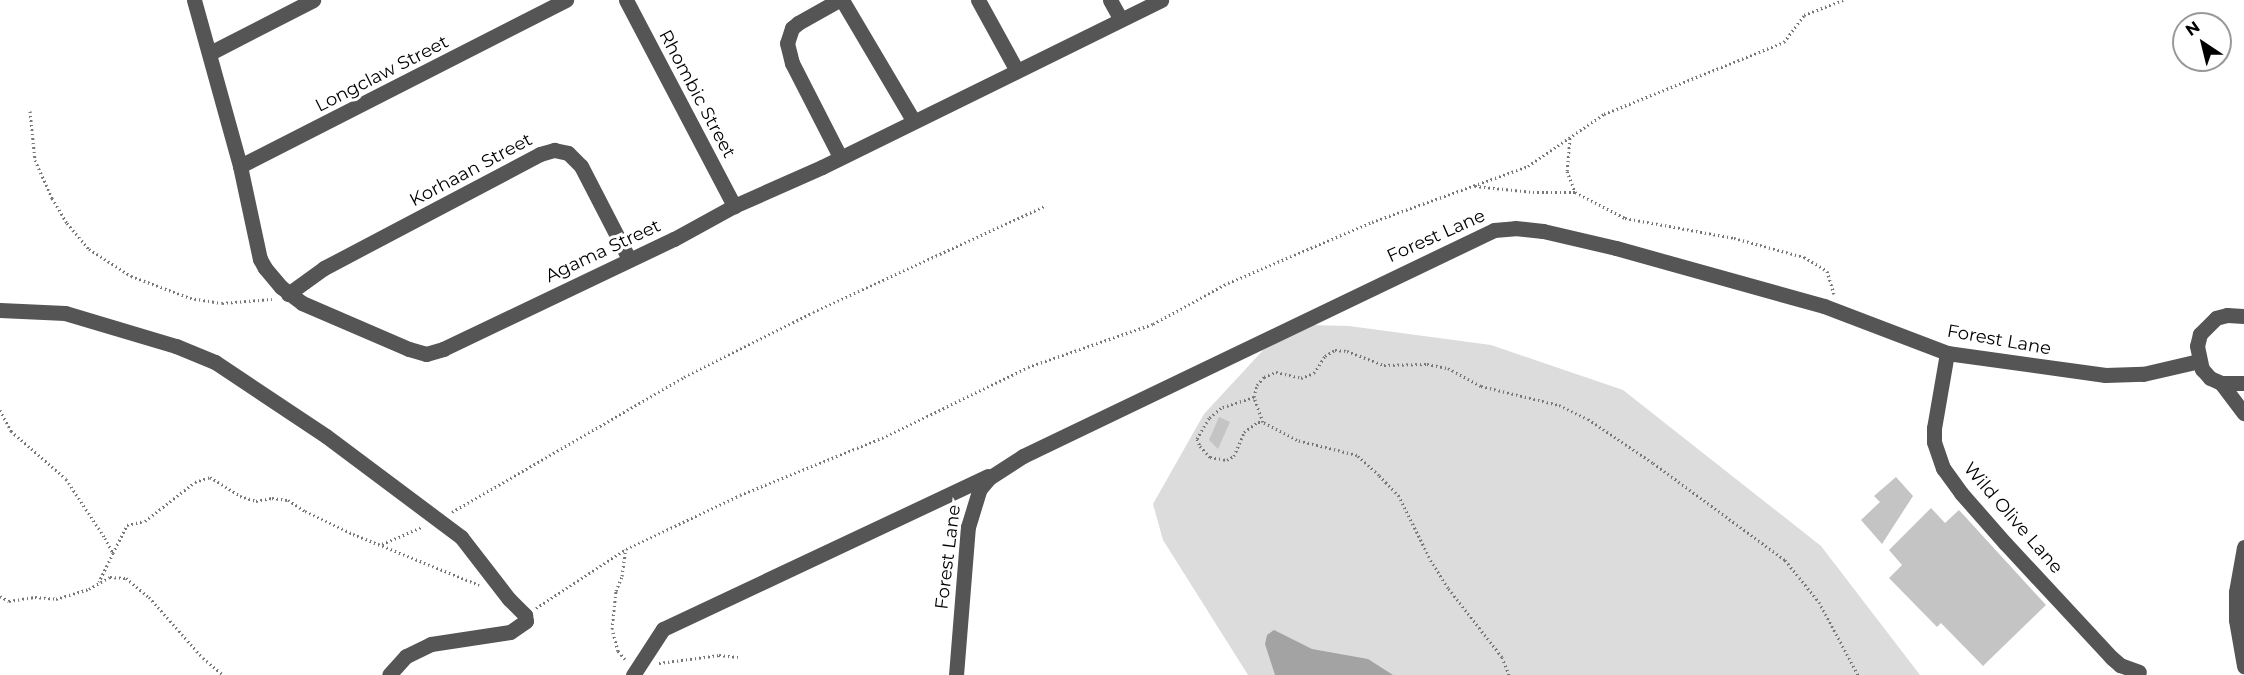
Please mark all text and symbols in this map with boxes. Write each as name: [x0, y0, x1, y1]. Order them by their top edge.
north arrow: [2172, 12, 2232, 72]
text: N: [2182, 17, 2203, 40]
street label: Rhombic Street: [654, 26, 740, 162]
street label: Longclaw Street: [312, 31, 452, 117]
street label: Korhaan Street: [406, 129, 536, 211]
street label: Forest Lane: [1384, 205, 1488, 267]
street label: Agama Street: [542, 215, 664, 287]
street label: Forest Lane: [1945, 320, 2053, 360]
street label: Wild Olive Lane: [1959, 458, 2067, 578]
street label: Forest Lane: [931, 503, 965, 611]

